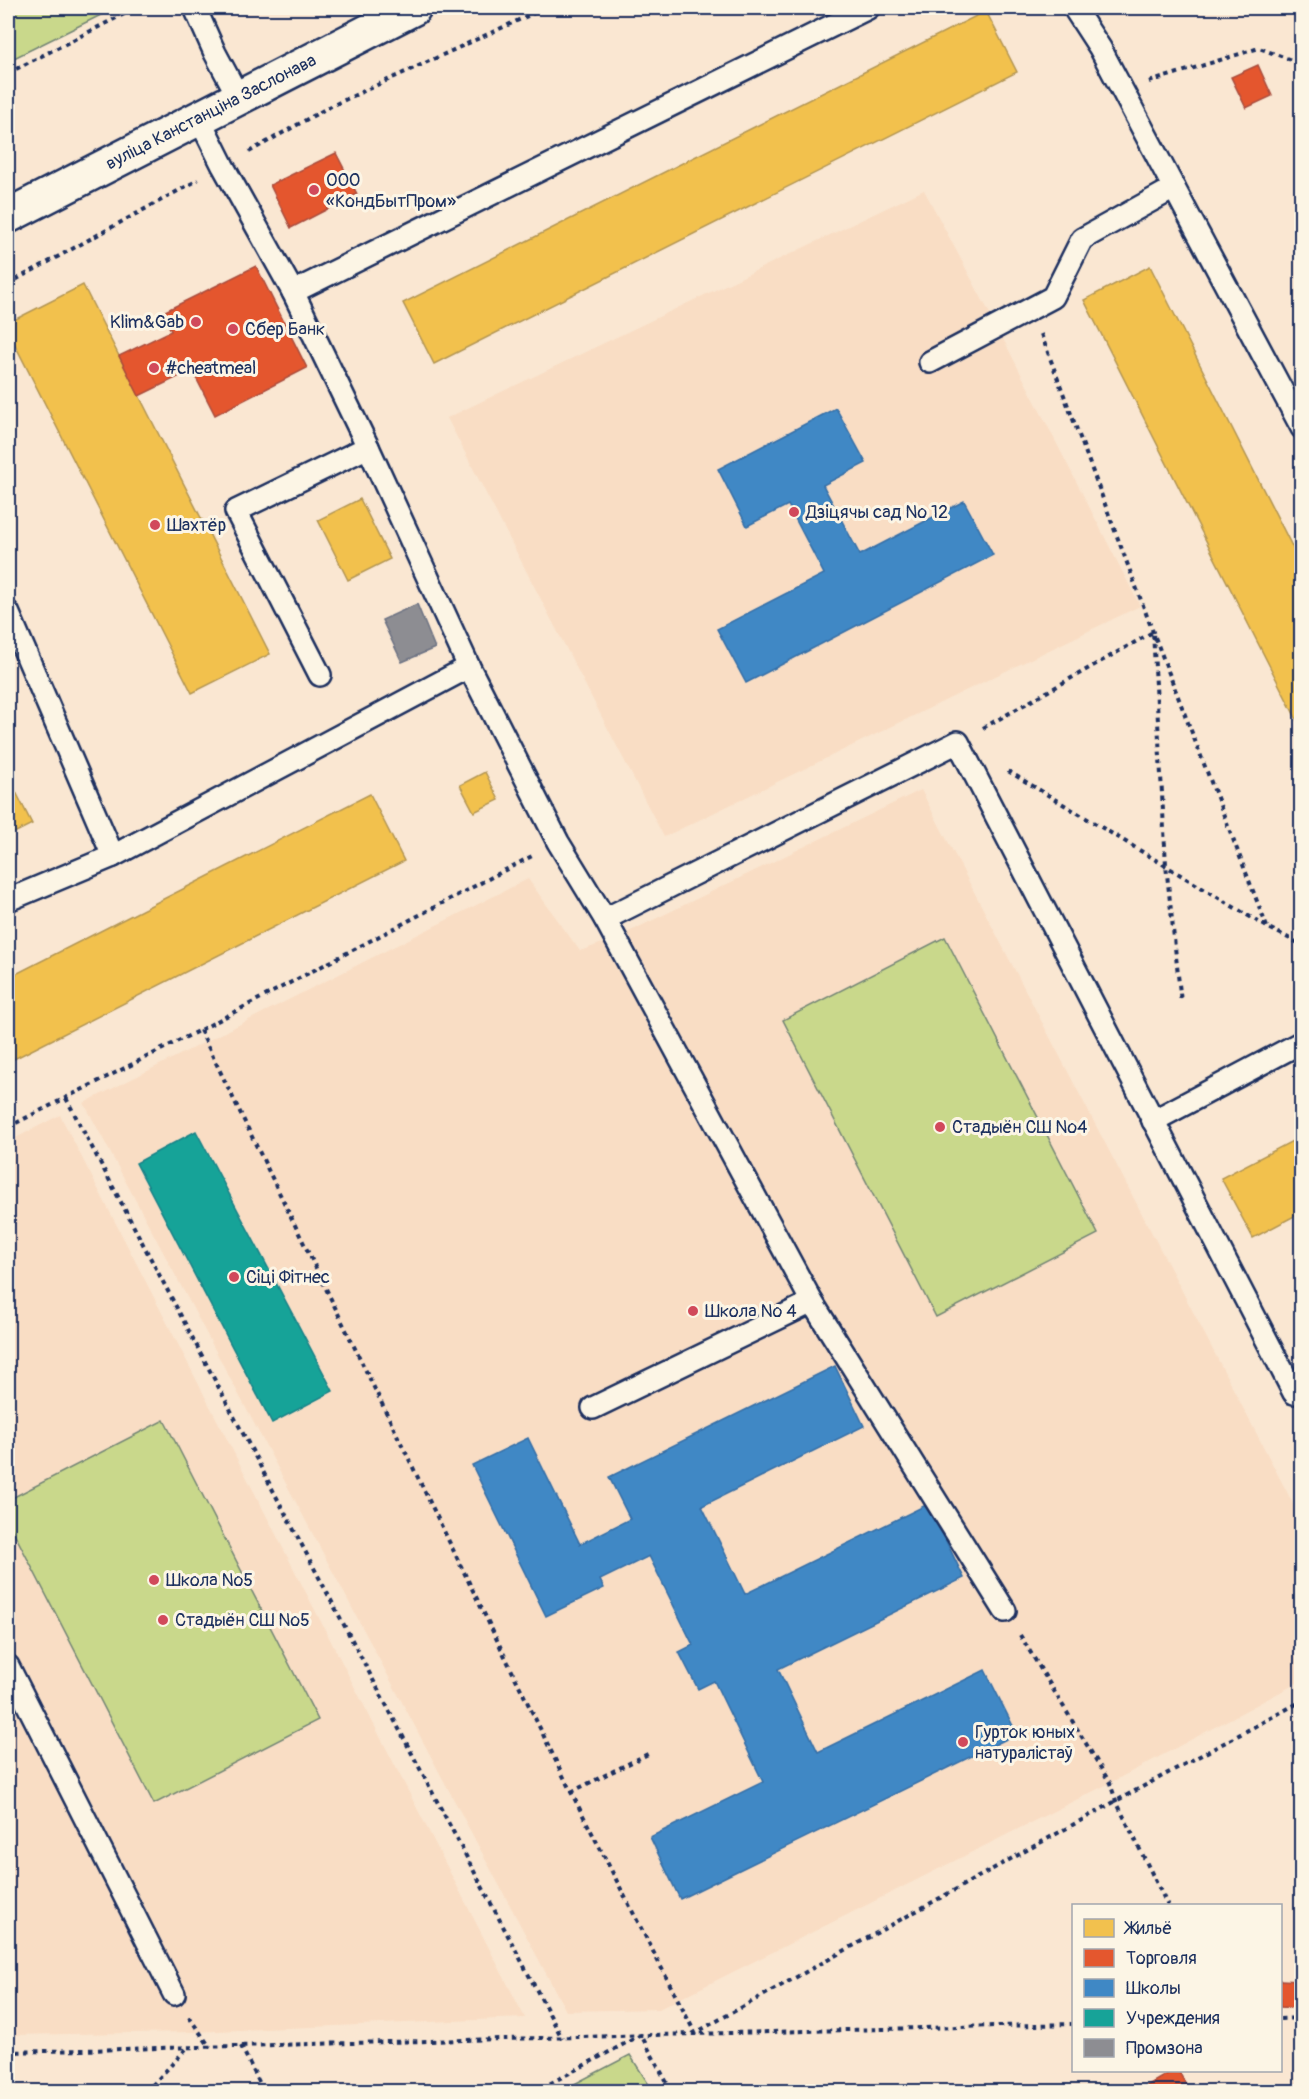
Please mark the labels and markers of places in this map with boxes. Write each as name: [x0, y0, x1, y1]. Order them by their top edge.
place label: ООО «КондБытПром»: [326, 169, 456, 213]
marker: ООО «КондБытПром»: [307, 183, 321, 197]
place label: Klim&Gab: [110, 311, 184, 334]
marker: Klim&Gab: [189, 315, 203, 329]
place label: Сбер Банк: [245, 318, 325, 341]
marker: Сбер Банк: [226, 322, 240, 336]
place label: #cheatmeal: [165, 357, 256, 380]
marker: #cheatmeal: [147, 361, 161, 375]
place label: Дзіцячы сад № 12: [805, 501, 948, 524]
marker: Дзіцячы сад № 12: [787, 505, 801, 519]
place label: Шахтёр: [167, 514, 226, 537]
marker: Шахтёр: [148, 518, 162, 532]
place label: Стадыён СШ №4: [952, 1116, 1088, 1139]
marker: Стадыён СШ №4: [933, 1120, 947, 1134]
place label: Сіці Фітнес: [246, 1266, 330, 1289]
marker: Сіці Фітнес: [227, 1270, 241, 1284]
place label: Школа № 4: [705, 1300, 797, 1323]
marker: Школа № 4: [686, 1304, 700, 1318]
place label: Школа №5: [166, 1569, 253, 1592]
marker: Школа №5: [147, 1573, 161, 1587]
place label: Стадыён СШ №5: [175, 1609, 310, 1632]
marker: Стадыён СШ №5: [156, 1613, 170, 1627]
place label: Гурток юных натуралістаў: [975, 1721, 1075, 1765]
marker: Гурток юных натуралістаў: [956, 1735, 970, 1749]

